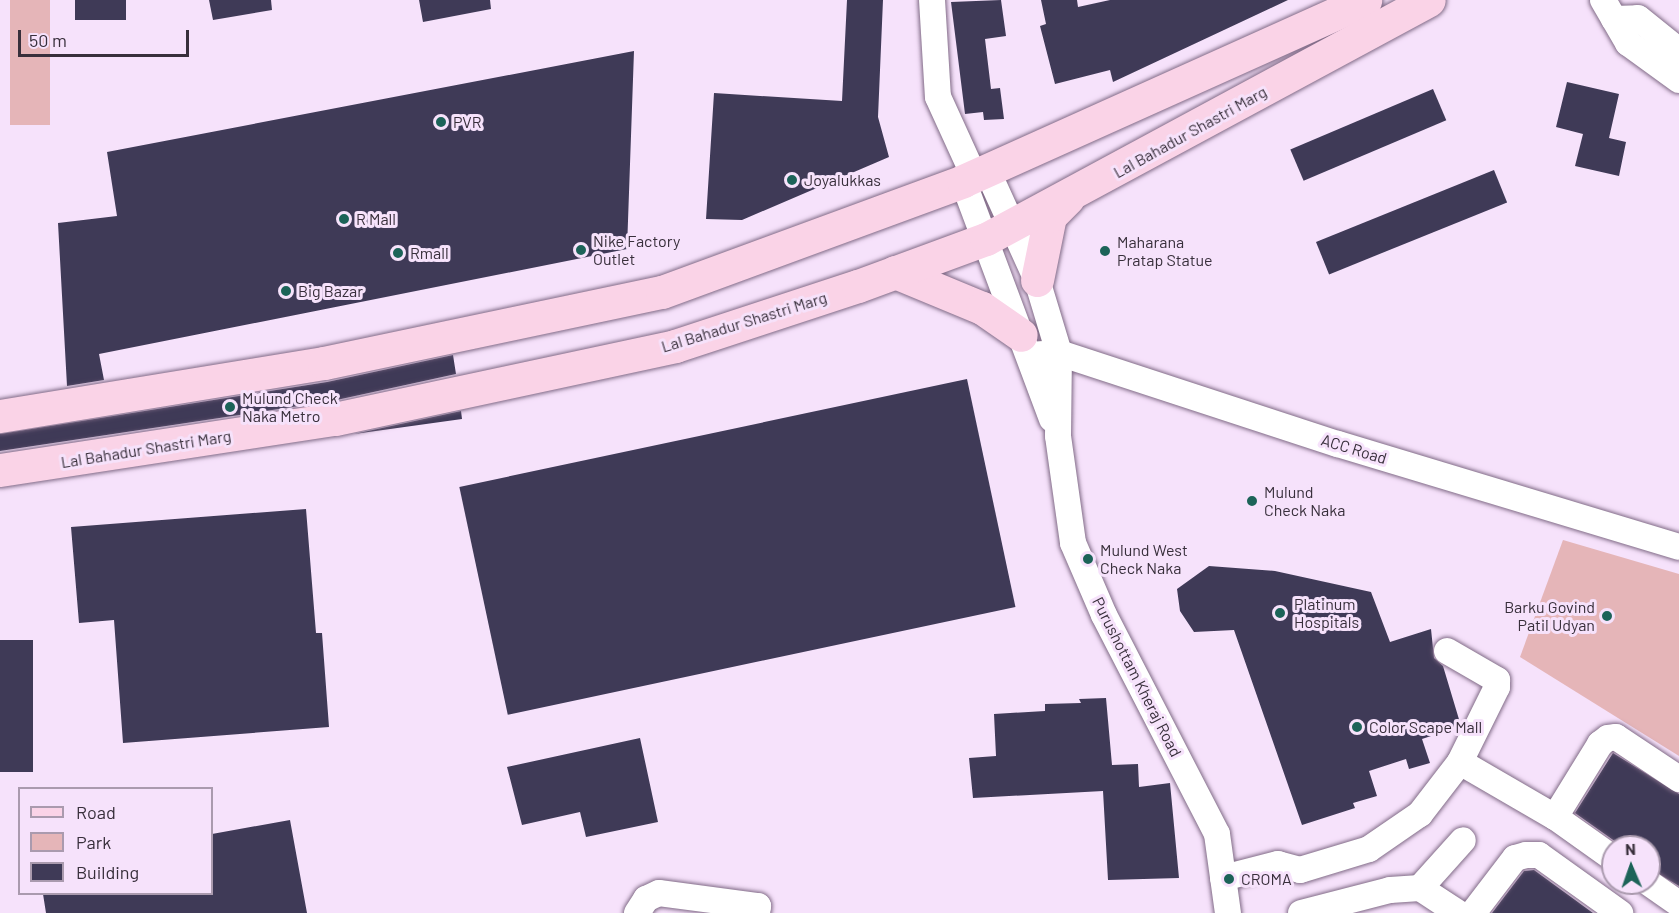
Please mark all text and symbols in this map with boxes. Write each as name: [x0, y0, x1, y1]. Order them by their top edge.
scale bar: [21, 18, 192, 56]
text: 50 m: [29, 29, 67, 51]
street label: Lal Bahadur Shastri Marg: [1110, 82, 1270, 182]
place label: PVR: [453, 112, 482, 132]
marker: PVR: [434, 115, 448, 129]
place label: Joyalukkas: [804, 170, 881, 190]
marker: Joyalukkas: [785, 173, 799, 187]
place label: R Mall: [356, 209, 396, 229]
marker: R Mall: [337, 212, 351, 226]
place label: Nike Factory Outlet: [593, 231, 680, 269]
place label: Maharana Pratap Statue: [1117, 232, 1213, 270]
place label: Rmall: [410, 243, 449, 263]
marker: Nike Factory Outlet: [574, 243, 588, 257]
marker: Maharana Pratap Statue: [1098, 244, 1112, 258]
marker: Rmall: [391, 246, 405, 260]
place label: Big Bazar: [298, 281, 363, 301]
marker: Big Bazar: [279, 284, 293, 298]
street label: Lal Bahadur Shastri Marg: [659, 288, 829, 356]
place label: Mulund Check Naka Metro: [242, 388, 338, 426]
marker: Mulund Check Naka Metro: [223, 400, 237, 414]
street label: Lal Bahadur Shastri Marg: [60, 426, 232, 472]
street label: ACC Road: [1319, 430, 1389, 468]
place label: Mulund Check Naka: [1264, 482, 1345, 520]
marker: Mulund Check Naka: [1245, 494, 1259, 508]
place label: Mulund West Check Naka: [1100, 540, 1188, 578]
marker: Mulund West Check Naka: [1081, 552, 1095, 566]
street label: Purushottam Kheraj Road: [1088, 594, 1186, 760]
place label: Platinum Hospitals: [1294, 594, 1359, 632]
place label: Barku Govind Patil Udyan: [1504, 597, 1595, 635]
marker: Platinum Hospitals: [1271, 604, 1289, 622]
marker: Barku Govind Patil Udyan: [1600, 609, 1614, 623]
place label: Color Scape Mall: [1369, 717, 1482, 737]
marker: Color Scape Mall: [1350, 720, 1364, 734]
legend: [18, 787, 213, 895]
text: Road: [76, 801, 116, 823]
text: Park: [76, 831, 111, 853]
north arrow: [1601, 835, 1661, 895]
text: N: [1625, 839, 1636, 858]
text: Building: [76, 861, 139, 883]
place label: CROMA: [1241, 869, 1292, 889]
marker: CROMA: [1222, 872, 1236, 886]

